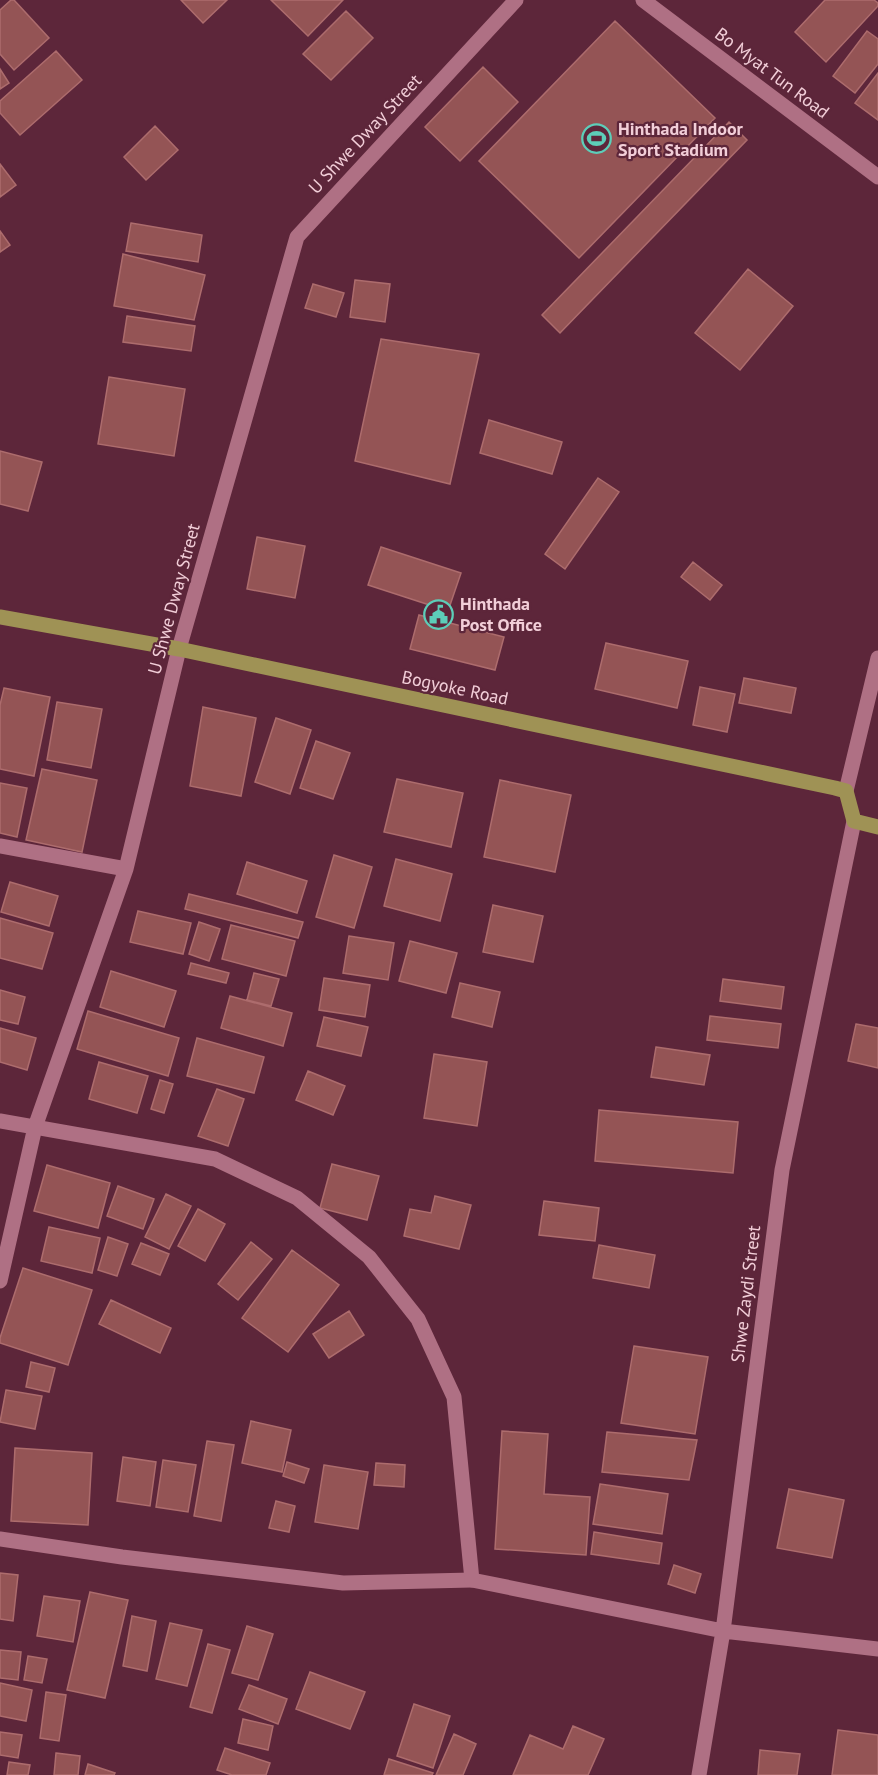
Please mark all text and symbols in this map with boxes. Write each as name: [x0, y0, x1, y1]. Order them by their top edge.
street label: Bo Myat Tun Road: [710, 22, 834, 123]
street label: U Shwe Dway Street: [303, 69, 426, 198]
place label: Hinthada Indoor Sport Stadium: [618, 117, 744, 161]
sports icon: Hinthada Indoor Sport Stadium: [581, 123, 613, 155]
street label: U Shwe Dway Street: [142, 521, 205, 677]
place label: Hinthada Post Office: [460, 592, 542, 636]
public building icon: Hinthada Post Office: [423, 598, 455, 630]
street label: Bogyoke Road: [400, 665, 510, 710]
street label: Shwe Zaydi Street: [726, 1224, 765, 1364]

